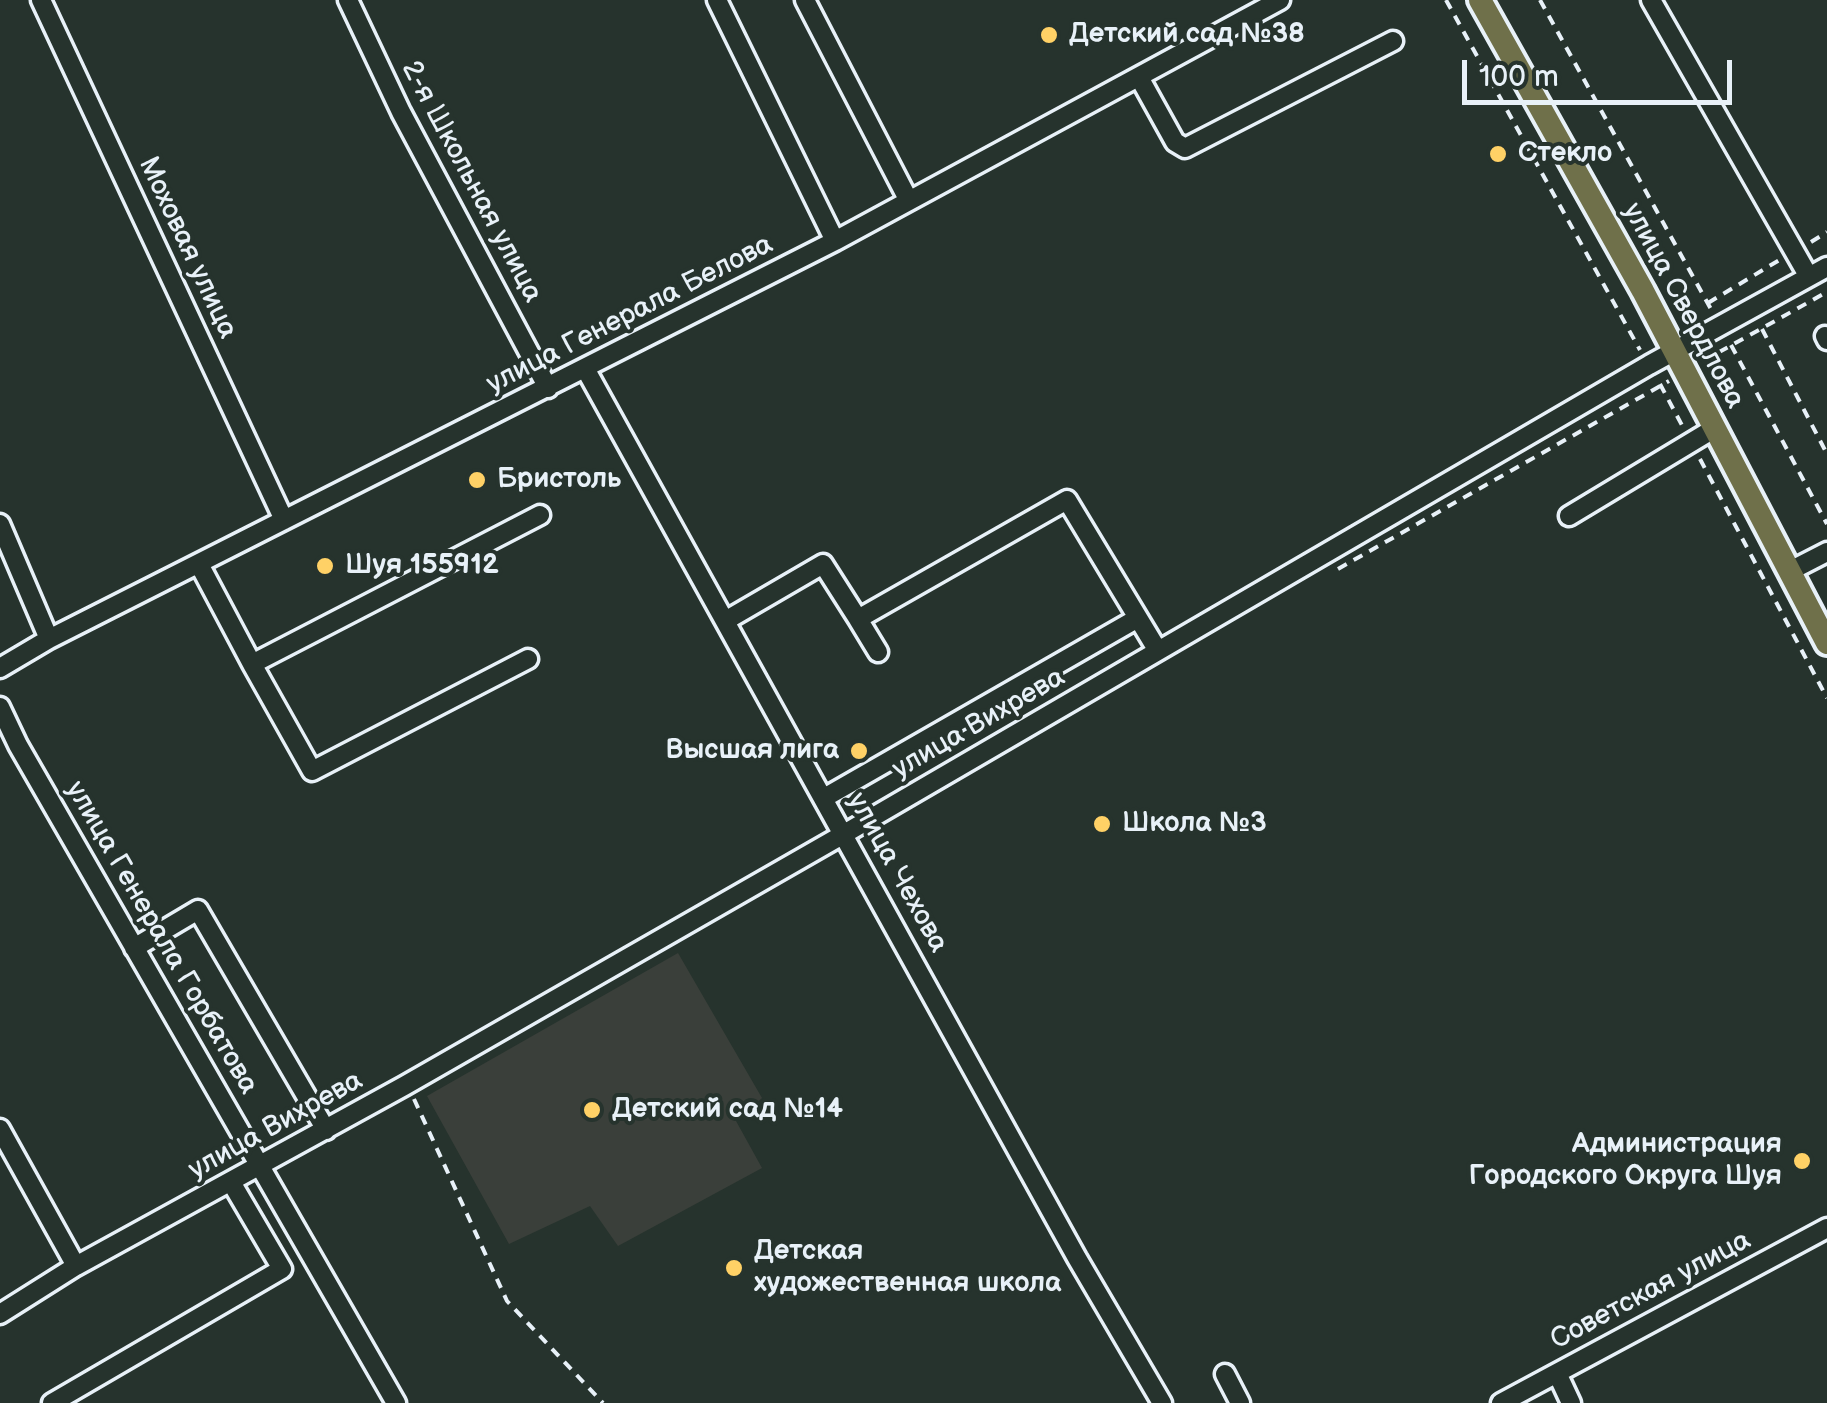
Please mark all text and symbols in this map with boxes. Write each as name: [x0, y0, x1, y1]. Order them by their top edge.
place label: Детский сад №38: [1069, 18, 1305, 52]
marker: Детский сад №38: [1038, 24, 1060, 46]
scale bar: [1467, 40, 1737, 102]
street label: 2-я Школьная улица: [393, 56, 549, 308]
text: 100 m: [1479, 59, 1559, 95]
place label: Стекло: [1518, 137, 1612, 171]
marker: Стекло: [1487, 143, 1509, 165]
street label: Моховая улица: [130, 152, 244, 344]
street label: улица Свердлова: [1615, 197, 1751, 415]
street label: улица Генерала Белова: [481, 228, 779, 402]
place label: Бристоль: [497, 463, 621, 497]
marker: Бристоль: [466, 469, 488, 491]
place label: Шуя 155912: [345, 549, 499, 583]
marker: Шуя 155912: [314, 555, 336, 577]
street label: улица Вихрева: [887, 661, 1071, 787]
place label: Высшая лига: [666, 734, 839, 768]
marker: Высшая лига: [848, 740, 870, 762]
street label: улица Генерала Горбатова: [57, 775, 265, 1101]
street label: улица Чехова: [839, 787, 955, 959]
place label: Школа №3: [1122, 807, 1267, 841]
marker: Школа №3: [1091, 813, 1113, 835]
street label: улица Вихрева: [183, 1064, 369, 1188]
place label: Детский сад №14: [612, 1093, 843, 1127]
marker: Детский сад №14: [581, 1099, 603, 1121]
place label: Администрация Городского Округа Шуя: [1468, 1128, 1782, 1194]
marker: Администрация Городского Округа Шуя: [1791, 1150, 1813, 1172]
street label: Советская улица: [1545, 1224, 1757, 1358]
place label: Детская художественная школа: [754, 1235, 1061, 1301]
marker: Детская художественная школа: [723, 1257, 745, 1279]

